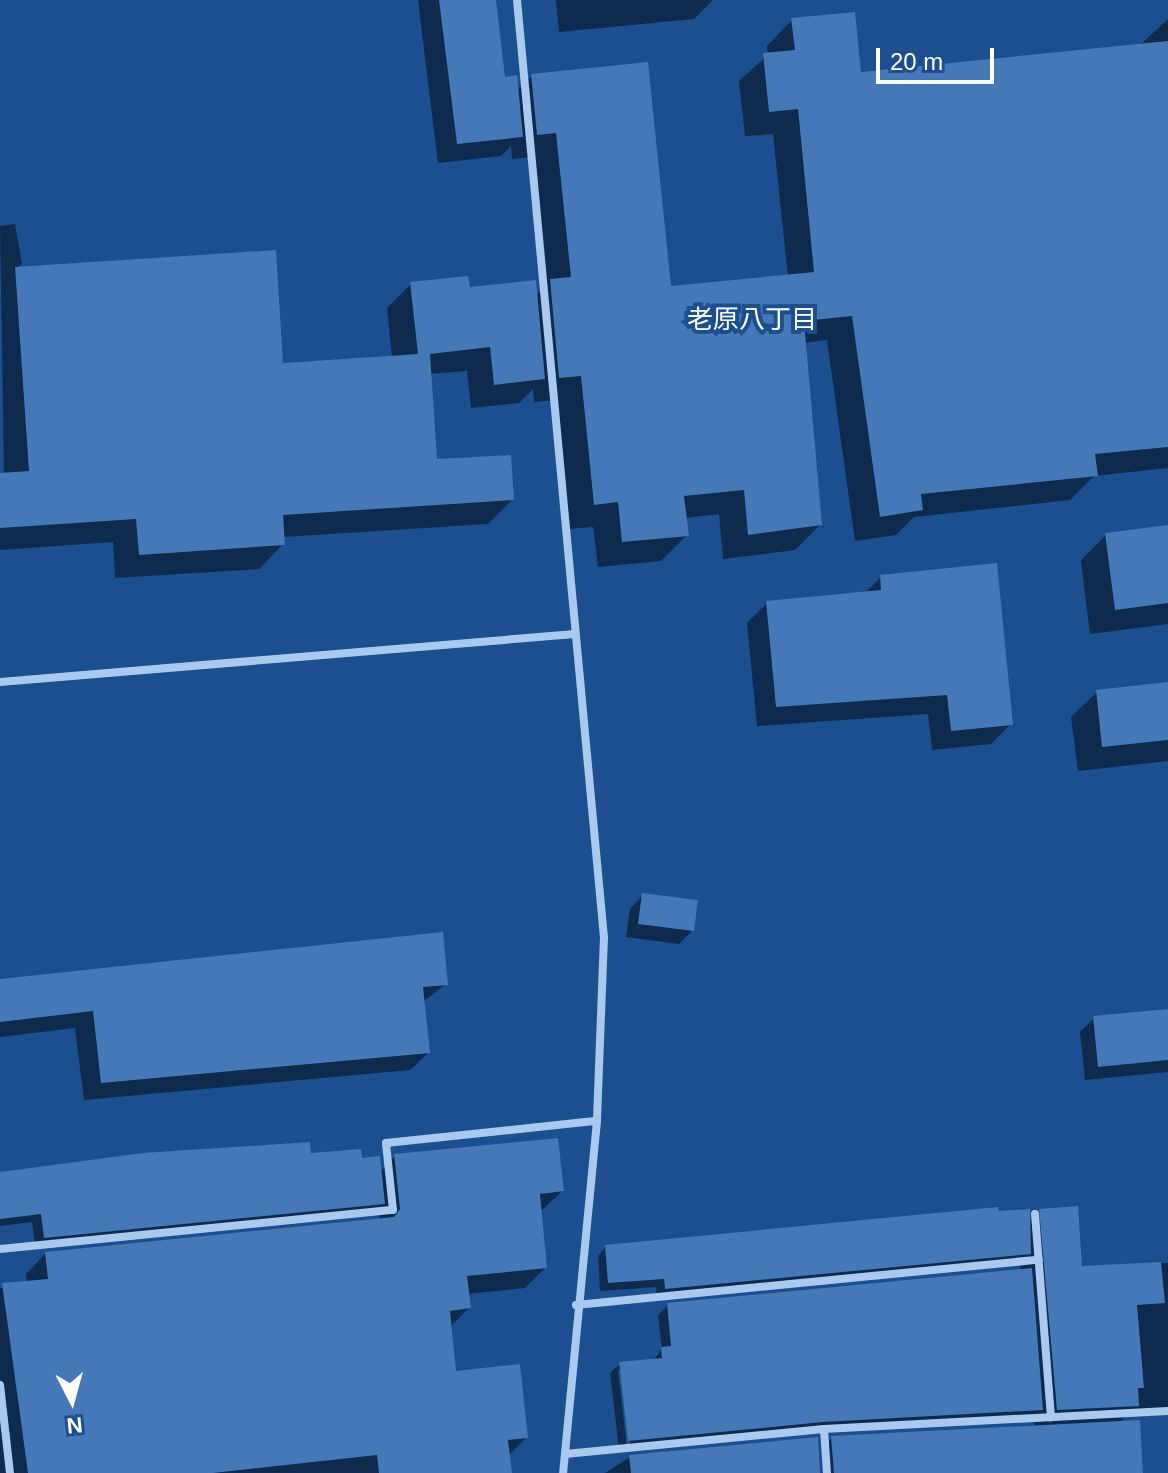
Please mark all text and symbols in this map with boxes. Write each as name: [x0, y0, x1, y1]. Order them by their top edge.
scale bar: [880, 32, 998, 82]
text: 20 m: [890, 48, 943, 75]
district label: 老原八丁目: [687, 304, 817, 336]
north arrow: [32, 1361, 112, 1441]
text: N: [65, 1412, 84, 1439]

